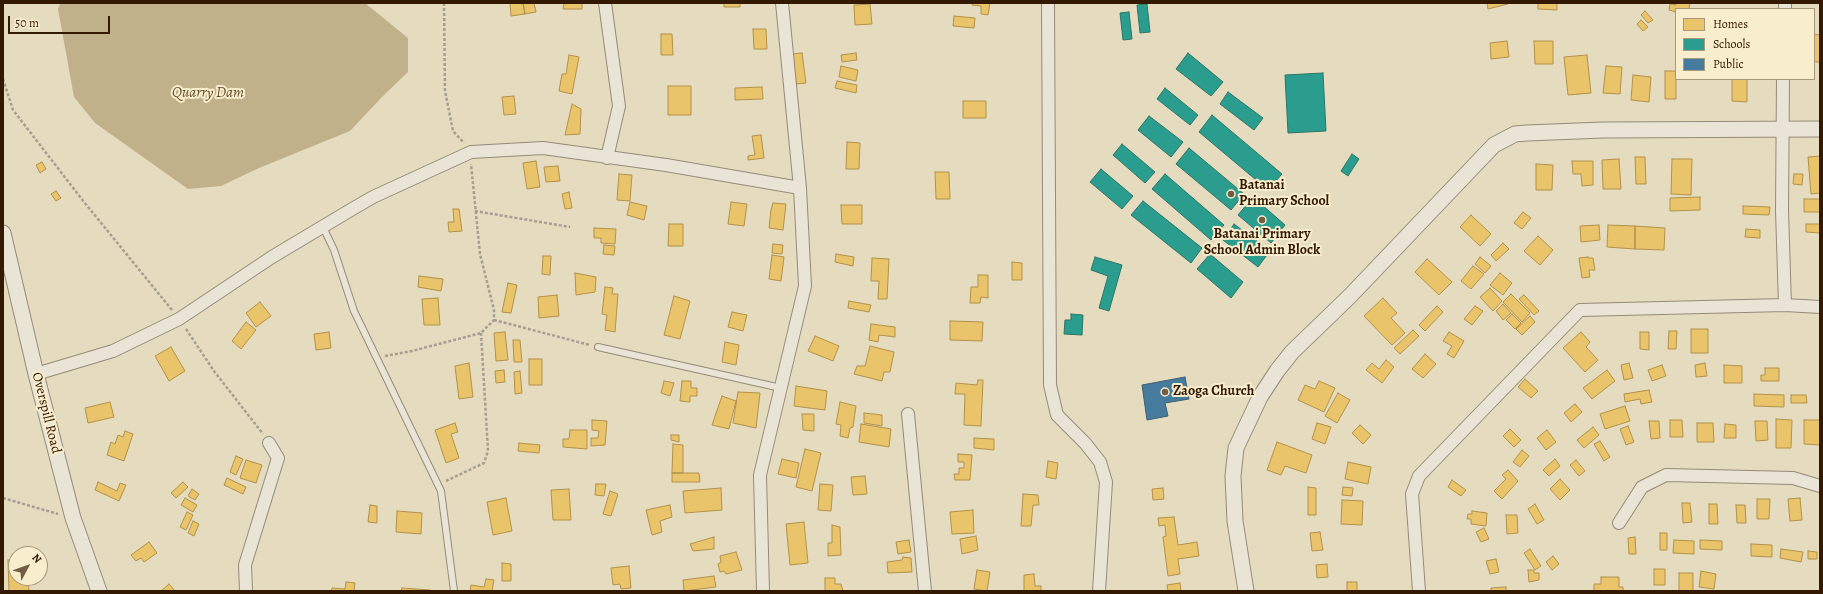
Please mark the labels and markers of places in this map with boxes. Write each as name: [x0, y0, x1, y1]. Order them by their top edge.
place label: Batanai Primary School: [1239, 178, 1329, 210]
marker: Batanai Primary School: [1226, 189, 1236, 199]
marker: Batanai Primary School Admin Block: [1257, 215, 1267, 225]
place label: Batanai Primary School Admin Block: [1204, 227, 1320, 260]
place label: Zaoga Church: [1173, 384, 1254, 400]
marker: Zaoga Church: [1160, 387, 1170, 397]

